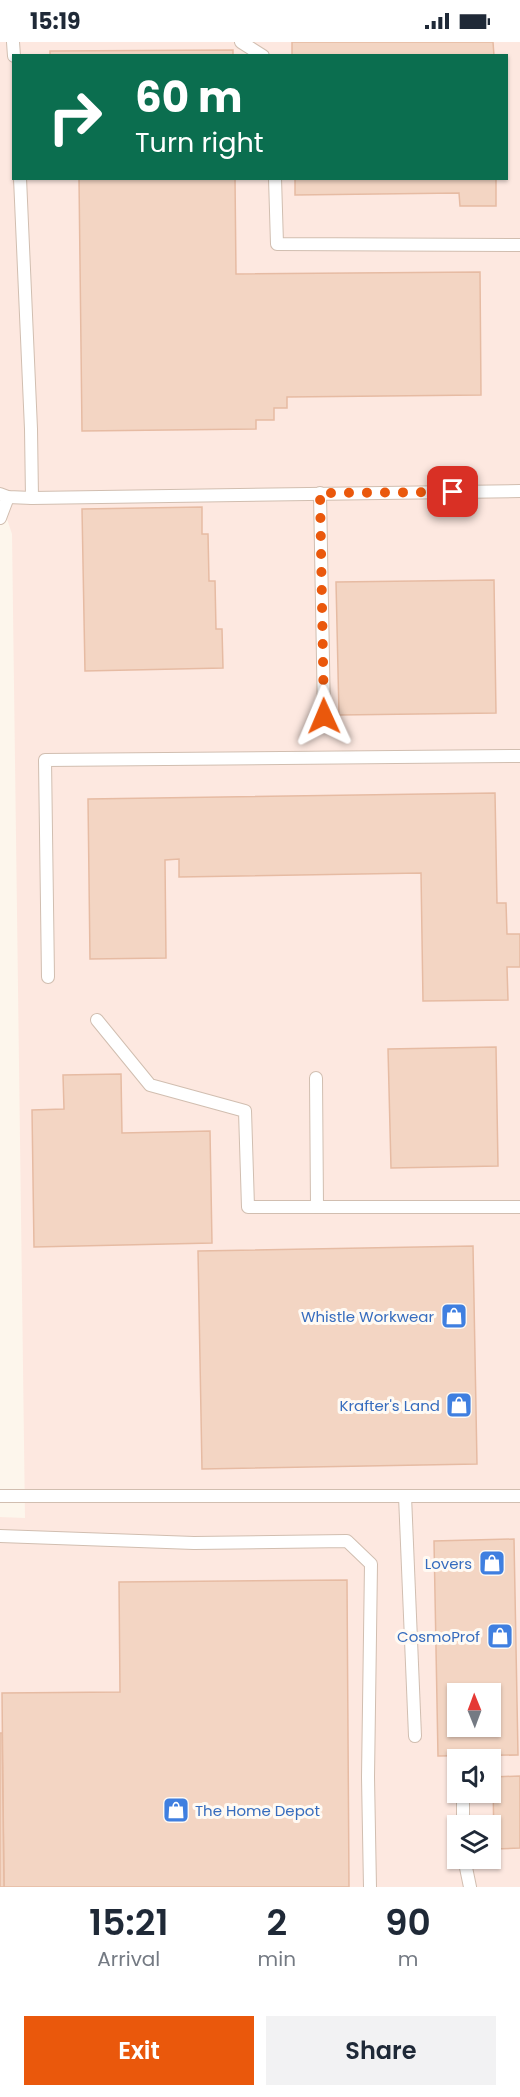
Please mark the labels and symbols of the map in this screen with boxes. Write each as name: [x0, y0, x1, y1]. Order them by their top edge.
pin: [427, 466, 478, 517]
position arrow: [292, 684, 356, 748]
shop icon: Whistle Workwear: [439, 1301, 469, 1331]
place label: Whistle Workwear: [301, 1306, 434, 1327]
shop icon: Krafter's Land: [444, 1390, 474, 1420]
place label: Krafter's Land: [339, 1395, 440, 1416]
shop icon: Lovers: [477, 1548, 507, 1578]
place label: Lovers: [425, 1553, 472, 1574]
shop icon: CosmoProf: [485, 1621, 515, 1651]
place label: CosmoProf: [397, 1626, 480, 1647]
north arrow: [447, 1683, 501, 1737]
shop icon: The Home Depot: [161, 1795, 191, 1825]
place label: The Home Depot: [195, 1800, 320, 1821]

